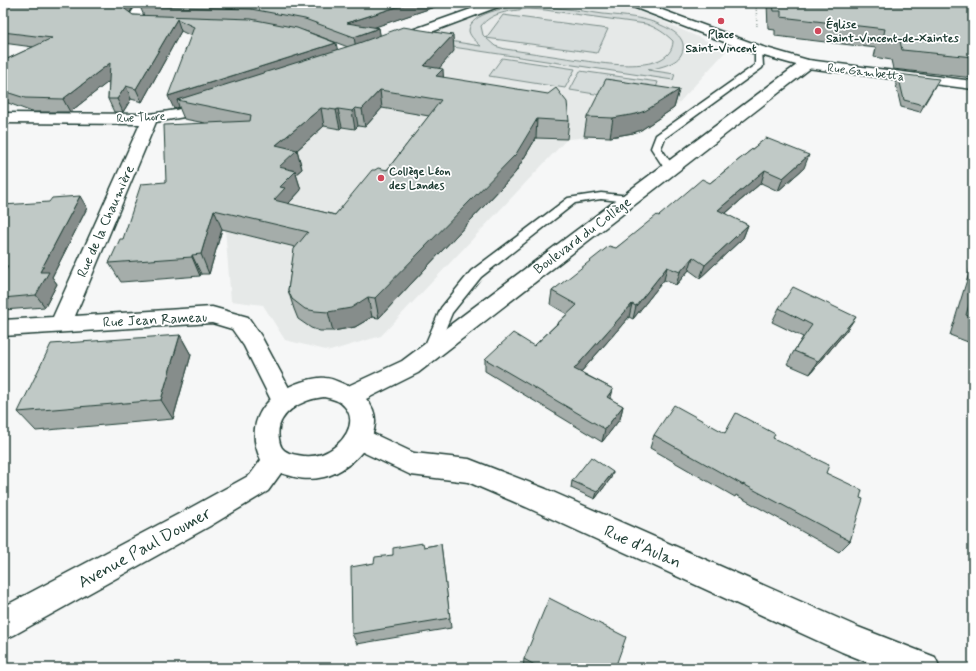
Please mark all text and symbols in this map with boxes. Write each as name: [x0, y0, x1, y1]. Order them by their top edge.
marker: Place Saint-Vincent: [716, 16, 726, 26]
place label: Église Saint-Vincent-de-Xaintes: [826, 17, 960, 47]
marker: Église Saint-Vincent-de-Xaintes: [813, 26, 823, 36]
place label: Place Saint-Vincent: [685, 27, 757, 57]
street label: Rue Gambetta: [826, 60, 905, 86]
street label: Rue Thore: [116, 109, 166, 127]
street label: Rue de la Chaumière: [73, 162, 139, 280]
place label: Collège Léon des Landes: [389, 164, 450, 194]
marker: Collège Léon des Landes: [376, 173, 386, 183]
street label: Boulevard du Collège: [530, 193, 635, 278]
street label: Rue Jean Rameau: [102, 308, 208, 332]
street label: Avenue Paul Doumer: [74, 502, 216, 594]
street label: Rue d'Aulan: [601, 520, 685, 574]

